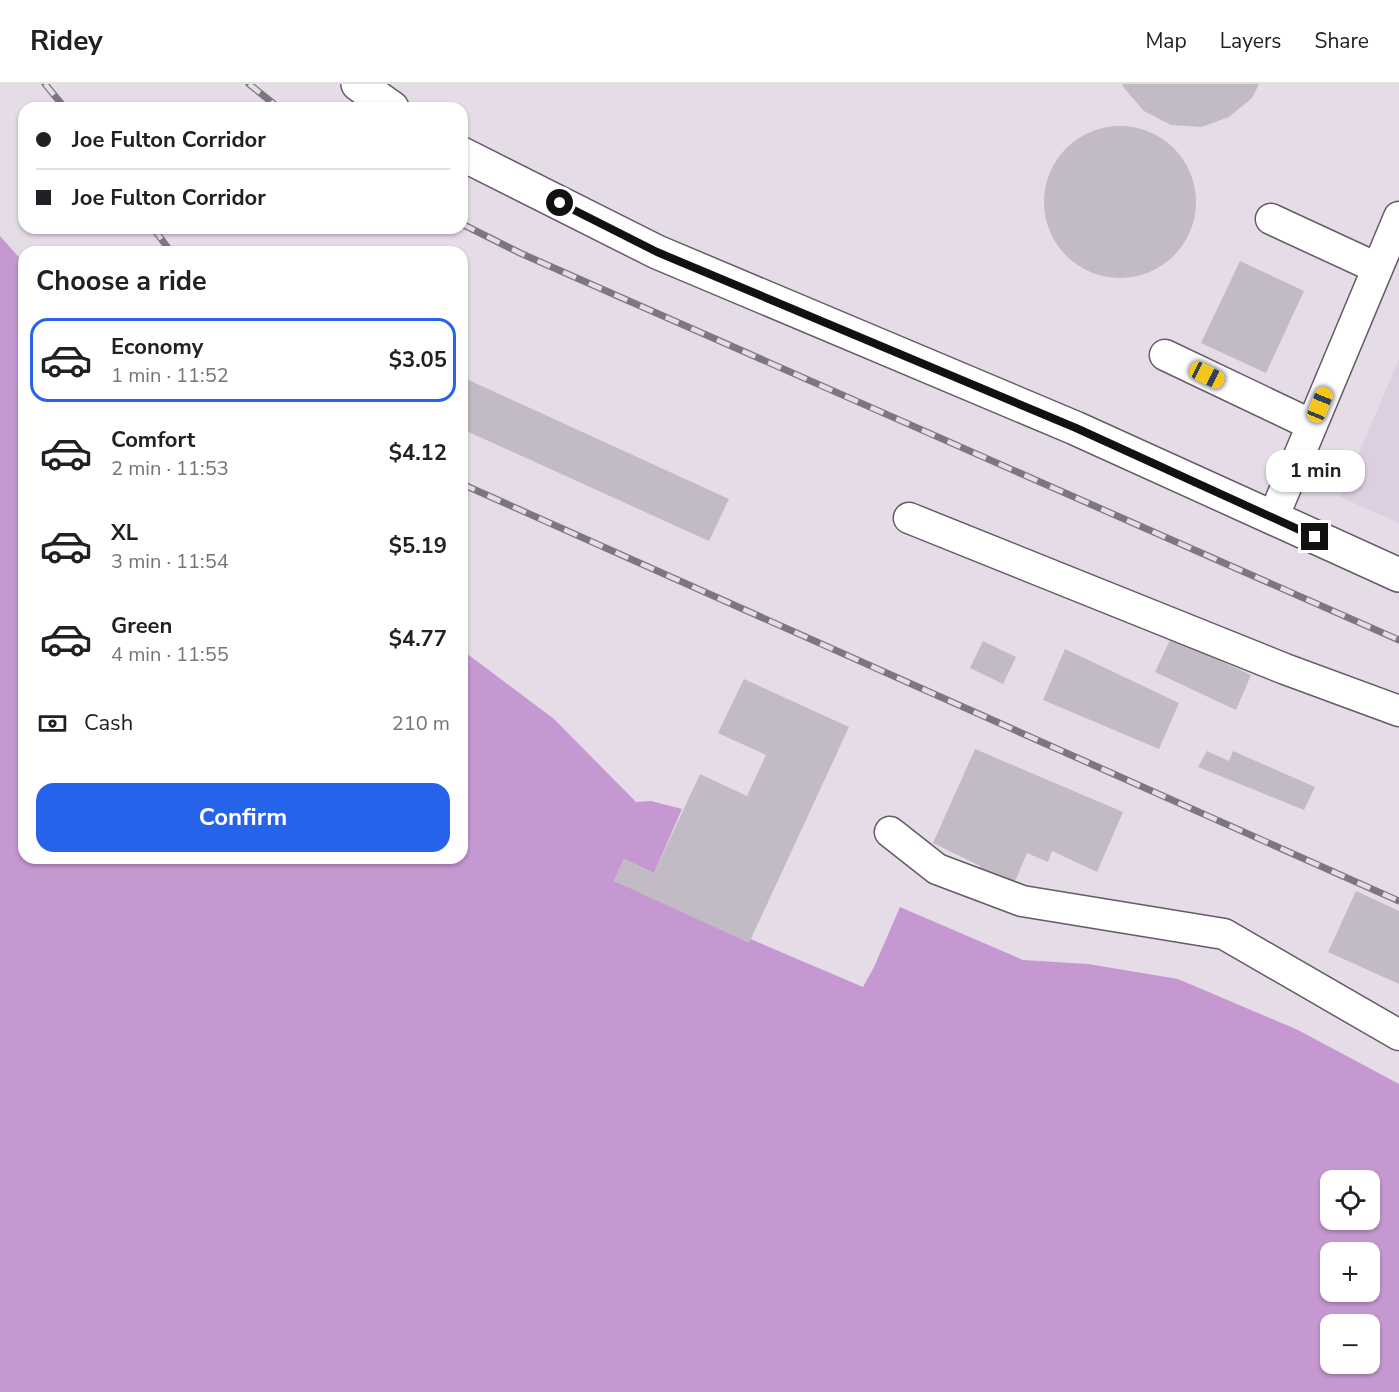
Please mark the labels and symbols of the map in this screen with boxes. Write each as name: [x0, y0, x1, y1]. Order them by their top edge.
route start: [546, 189, 573, 216]
car: [1187, 359, 1227, 391]
car: [1305, 385, 1335, 425]
callout: 1 min: [1266, 450, 1364, 492]
route end: [1301, 523, 1328, 550]

